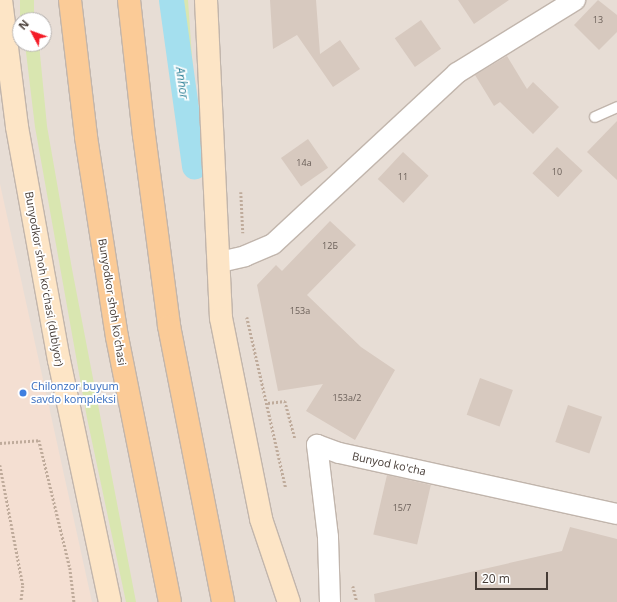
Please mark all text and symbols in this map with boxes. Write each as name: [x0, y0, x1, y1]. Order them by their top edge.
north arrow: [12, 12, 52, 52]
house number: 13: [593, 15, 603, 25]
text: N: [15, 16, 32, 33]
water label: Anhor: [173, 66, 191, 100]
house number: 14a: [296, 158, 312, 168]
house number: 10: [552, 167, 562, 177]
house number: 11: [398, 172, 408, 182]
street label: Bunyodkor shoh koʻchasi (dublyor): [22, 191, 66, 367]
street label: Bunyodkor shoh ko'chasi: [95, 238, 129, 366]
house number: 12Б: [322, 241, 338, 251]
house number: 153a: [290, 306, 310, 316]
place label: Chilonzor buyum savdo kompleksi: [31, 380, 119, 406]
marker: Chilonzor buyum savdo kompleksi: [18, 388, 28, 398]
house number: 153a/2: [333, 393, 361, 403]
street label: Bunyod ko'cha: [351, 450, 427, 478]
house number: 15/7: [393, 503, 411, 513]
scale bar: [477, 564, 550, 590]
text: 20 m: [482, 570, 510, 587]

